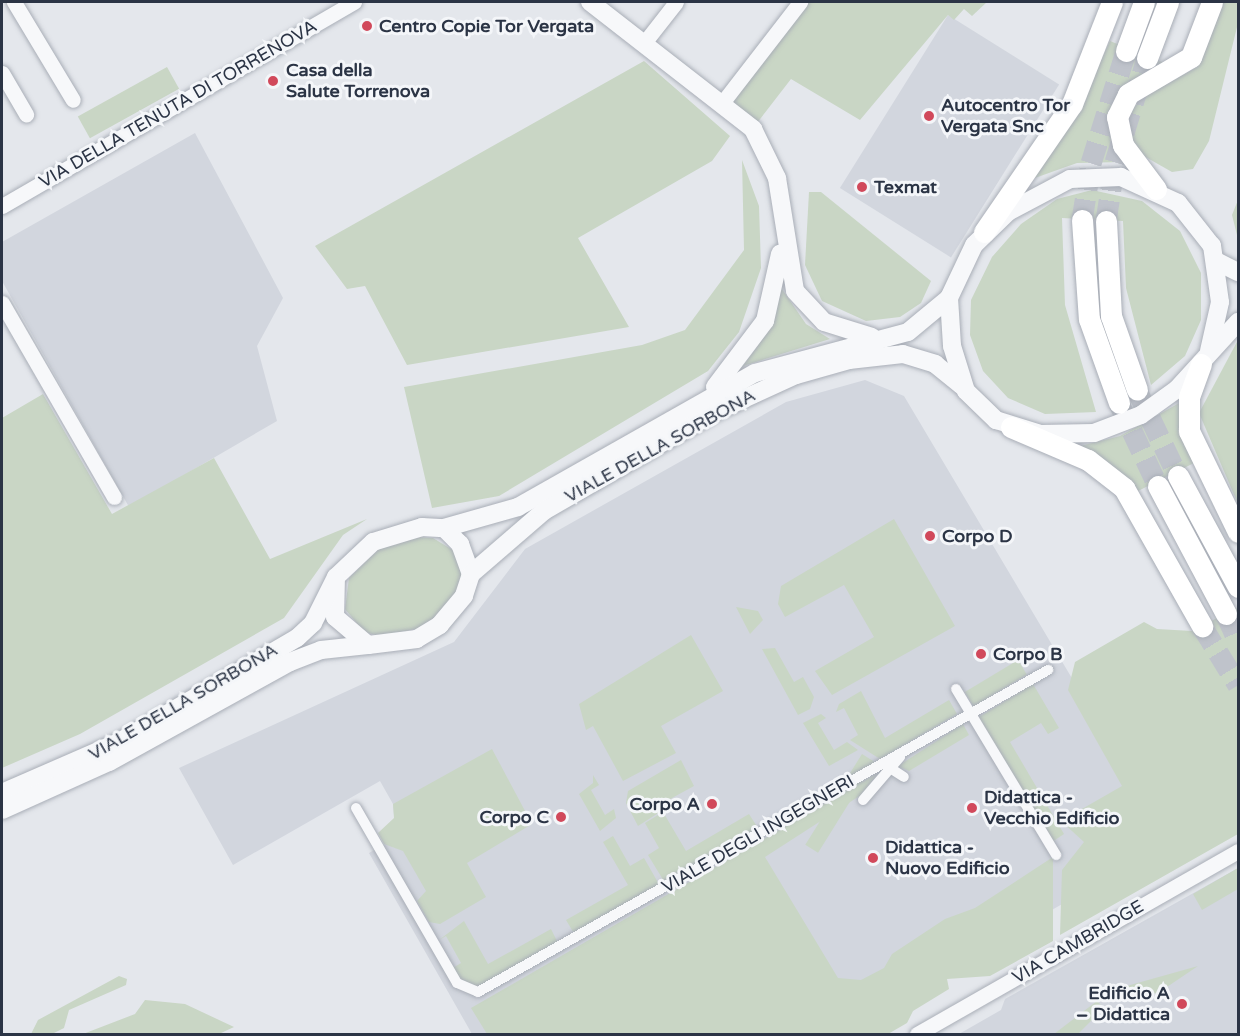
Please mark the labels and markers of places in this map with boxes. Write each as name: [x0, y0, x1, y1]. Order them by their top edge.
place label: Centro Copie Tor Vergata: [379, 15, 594, 37]
marker: Centro Copie Tor Vergata: [360, 19, 374, 33]
place label: Casa della Salute Torrenova: [286, 60, 430, 103]
marker: Casa della Salute Torrenova: [264, 72, 282, 90]
place label: Autocentro Tor Vergata Snc: [941, 95, 1070, 138]
marker: Autocentro Tor Vergata Snc: [922, 109, 936, 123]
place label: Texmat: [874, 176, 937, 198]
marker: Texmat: [855, 180, 869, 194]
place label: Corpo D: [942, 525, 1013, 547]
marker: Corpo D: [923, 529, 937, 543]
place label: Corpo B: [993, 643, 1063, 665]
marker: Corpo B: [974, 647, 988, 661]
place label: Didattica - Vecchio Edificio: [984, 787, 1119, 830]
place label: Corpo A: [630, 793, 700, 815]
marker: Corpo A: [705, 797, 719, 811]
marker: Didattica - Vecchio Edificio: [965, 801, 979, 815]
place label: Corpo C: [479, 806, 549, 828]
marker: Corpo C: [554, 810, 568, 824]
place label: Didattica - Nuovo Edificio: [885, 837, 1010, 880]
marker: Didattica - Nuovo Edificio: [866, 851, 880, 865]
place label: Edificio A – Didattica: [1076, 983, 1170, 1026]
marker: Edificio A – Didattica: [1175, 997, 1189, 1011]

